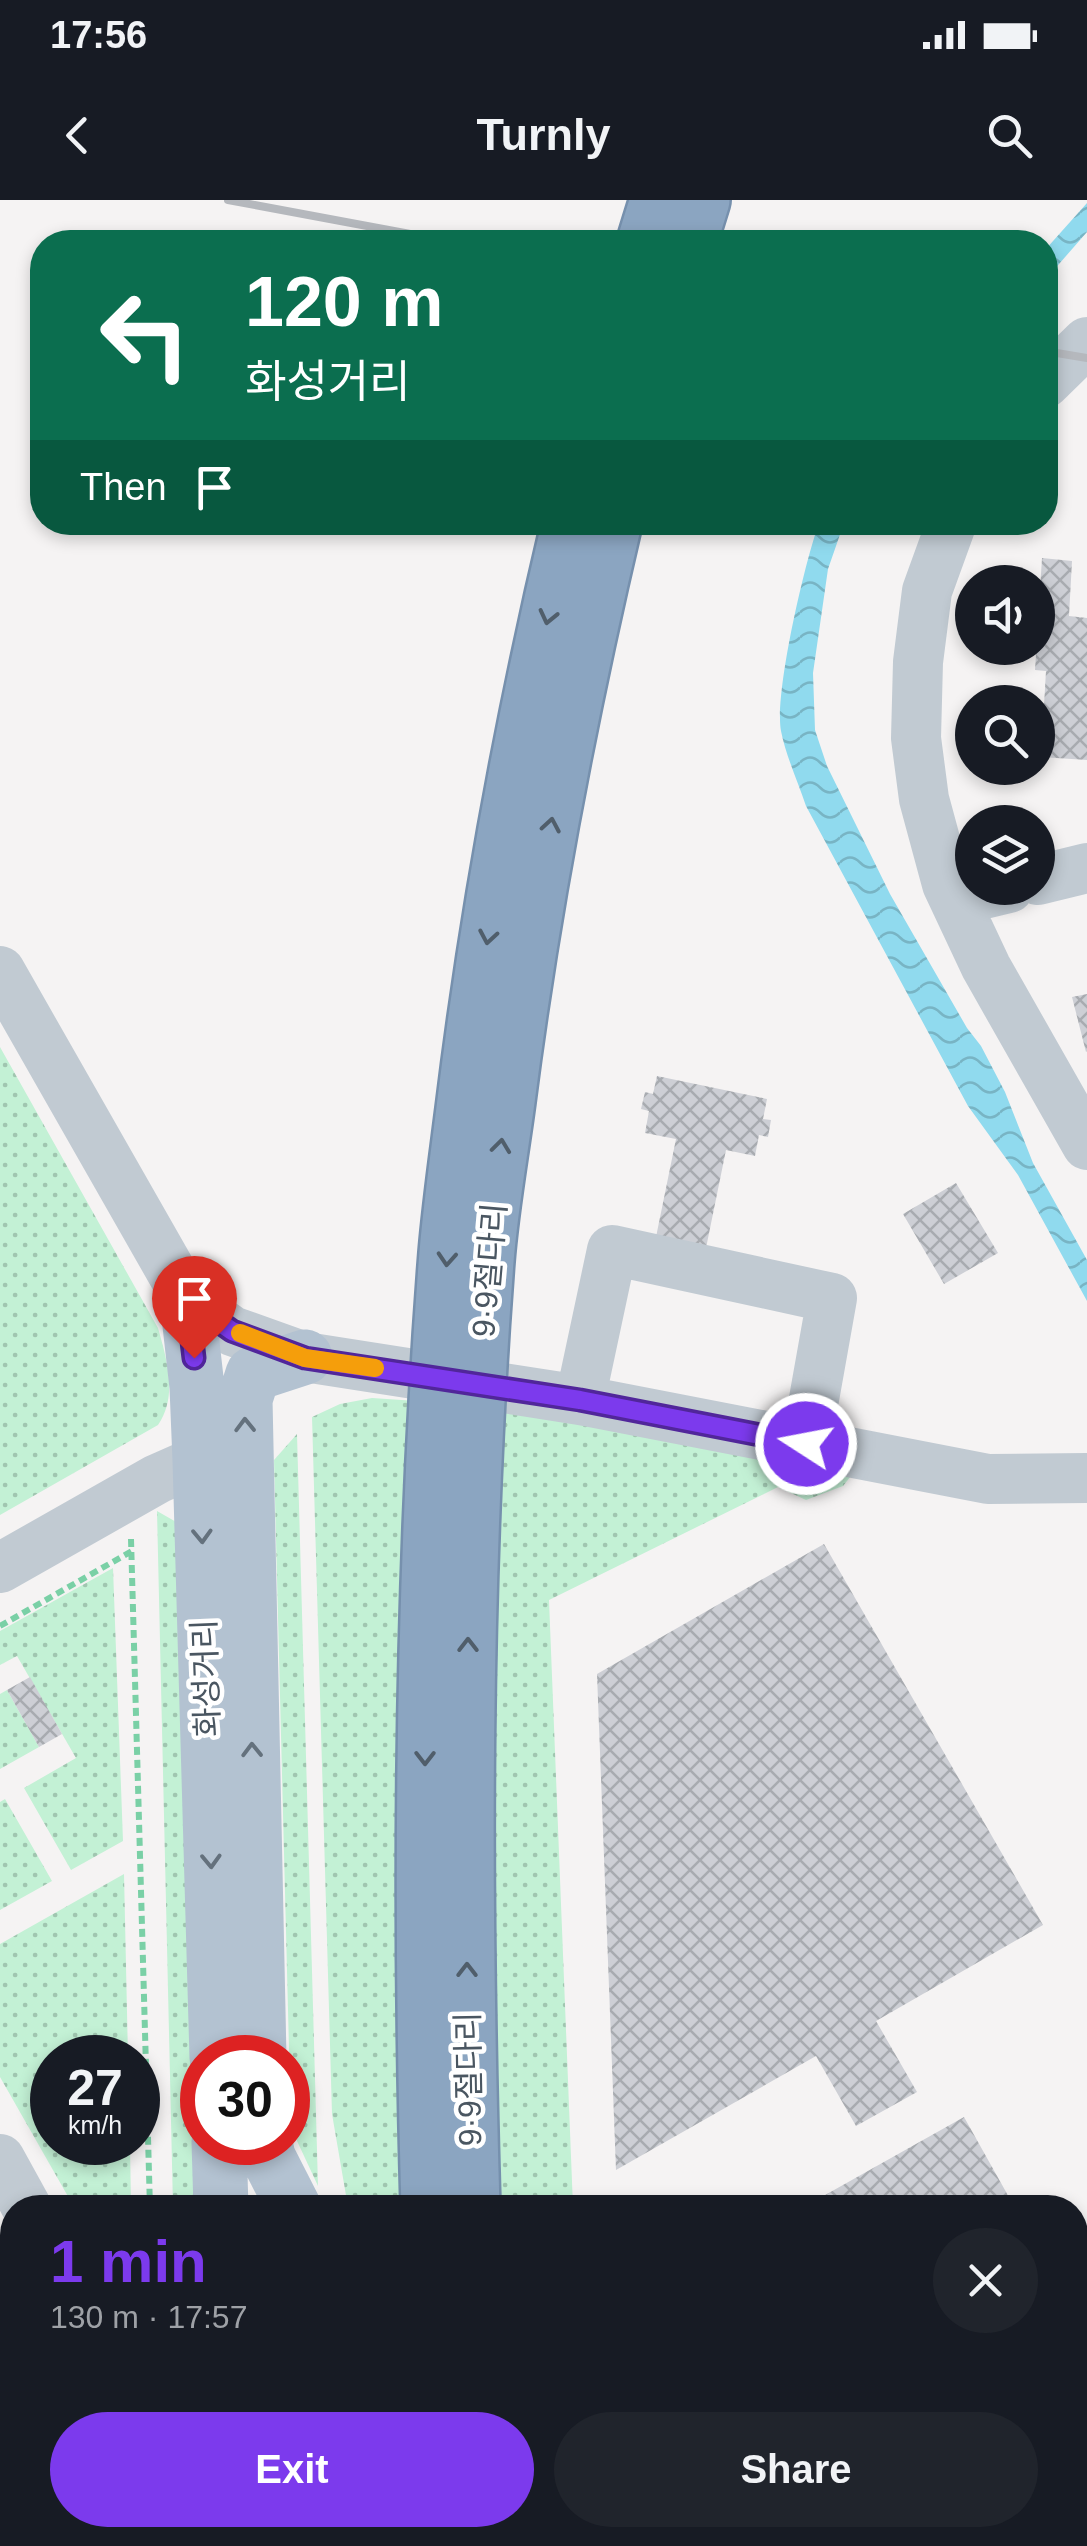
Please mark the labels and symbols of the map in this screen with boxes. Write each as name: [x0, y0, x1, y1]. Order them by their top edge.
one-way arrow: [539, 608, 560, 625]
one-way arrow: [540, 817, 561, 834]
one-way arrow: [478, 928, 499, 945]
one-way arrow: [490, 1138, 511, 1154]
street label: 9·9절다리: [465, 1201, 513, 1339]
one-way arrow: [437, 1251, 458, 1267]
pin: [152, 1256, 237, 1359]
position arrow: [754, 1392, 858, 1496]
one-way arrow: [235, 1417, 256, 1433]
one-way arrow: [192, 1529, 213, 1545]
street label: 화성거리: [186, 1619, 226, 1737]
one-way arrow: [457, 1637, 479, 1652]
one-way arrow: [242, 1742, 263, 1758]
one-way arrow: [414, 1752, 436, 1767]
one-way arrow: [201, 1853, 222, 1869]
one-way arrow: [456, 1962, 478, 1978]
street label: 9·9절다리: [450, 2011, 488, 2147]
speed limit sign: 30: [180, 2035, 310, 2165]

